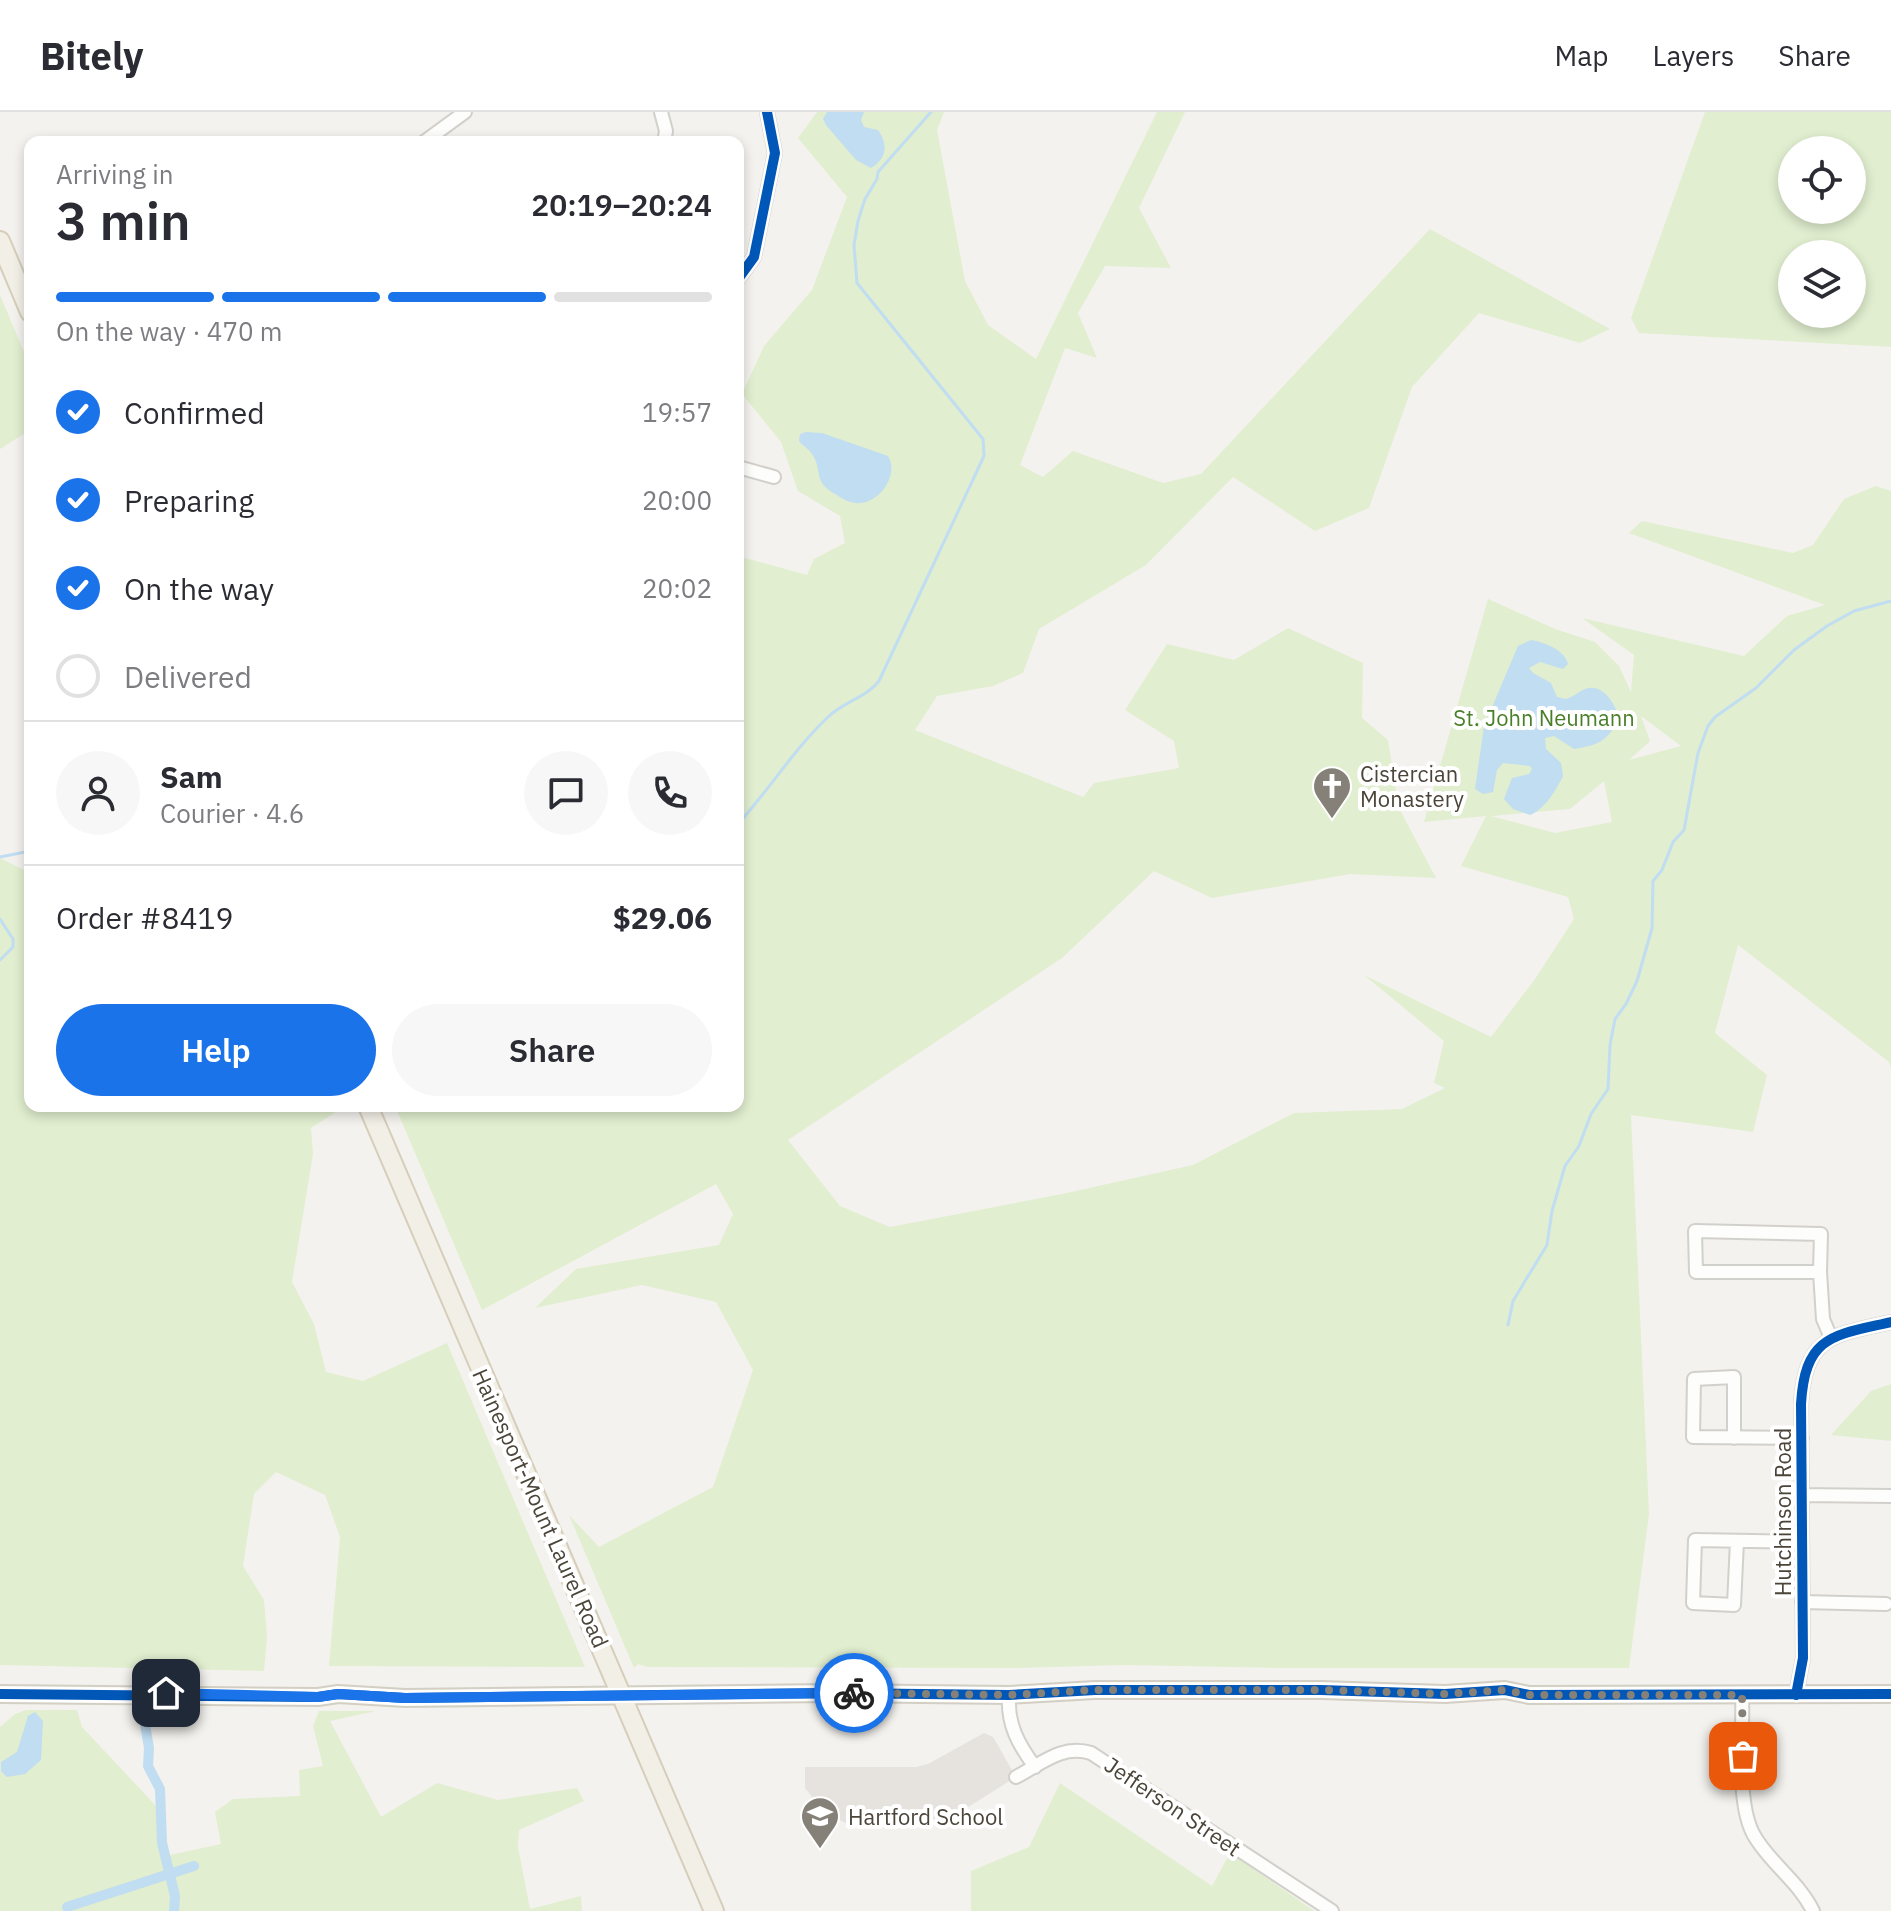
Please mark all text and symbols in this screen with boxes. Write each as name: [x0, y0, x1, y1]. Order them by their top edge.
text: Bitely: [40, 31, 144, 80]
text: Map: [1554, 37, 1608, 74]
text: Layers: [1652, 37, 1734, 74]
text: Share: [1778, 37, 1851, 74]
map controls: [1778, 136, 1866, 328]
button: locate: [1778, 136, 1866, 224]
text: Arriving in: [56, 157, 173, 191]
text: 20:19–20:24: [531, 185, 712, 224]
text: 3 min: [56, 187, 191, 254]
button: layers: [1778, 240, 1866, 328]
text: On the way · 470 m: [56, 314, 282, 348]
icon: check: [56, 390, 100, 434]
text: Confirmed: [124, 393, 265, 432]
text: 19:57: [642, 395, 712, 429]
icon: check: [56, 478, 100, 522]
text: Preparing: [124, 481, 254, 520]
text: 20:00: [642, 483, 712, 517]
icon: check: [56, 566, 100, 610]
text: On the way: [124, 569, 274, 608]
text: 20:02: [642, 571, 712, 605]
text: Delivered: [124, 657, 252, 696]
park label: St. John Neumann: [1453, 703, 1635, 732]
button: person: [56, 751, 140, 835]
button: chat: [524, 751, 608, 835]
button: phone: [628, 751, 712, 835]
text: Sam: [160, 757, 223, 796]
place label: Cistercian Monastery: [1360, 759, 1464, 813]
church icon: Cistercian Monastery: [1311, 765, 1353, 820]
text: Courier · 4.6: [160, 796, 304, 830]
text: Order #8419: [56, 898, 233, 937]
text: $29.06: [613, 898, 712, 937]
button: Help: [56, 1004, 376, 1096]
button: Share: [392, 1004, 712, 1096]
street label: Hainesport-Mount Laurel Road: [466, 1364, 616, 1652]
street label: Hutchinson Road: [1768, 1428, 1797, 1596]
courier: [814, 1653, 894, 1733]
pin: [132, 1659, 200, 1727]
icon: home: [144, 1671, 188, 1715]
icon: bike: [832, 1671, 876, 1715]
pin: [1709, 1722, 1777, 1790]
icon: bag: [1721, 1734, 1765, 1778]
street label: Jefferson Street: [1099, 1750, 1247, 1862]
school or university icon: Hartford School: [799, 1795, 841, 1850]
place label: Hartford School: [848, 1802, 1003, 1831]

